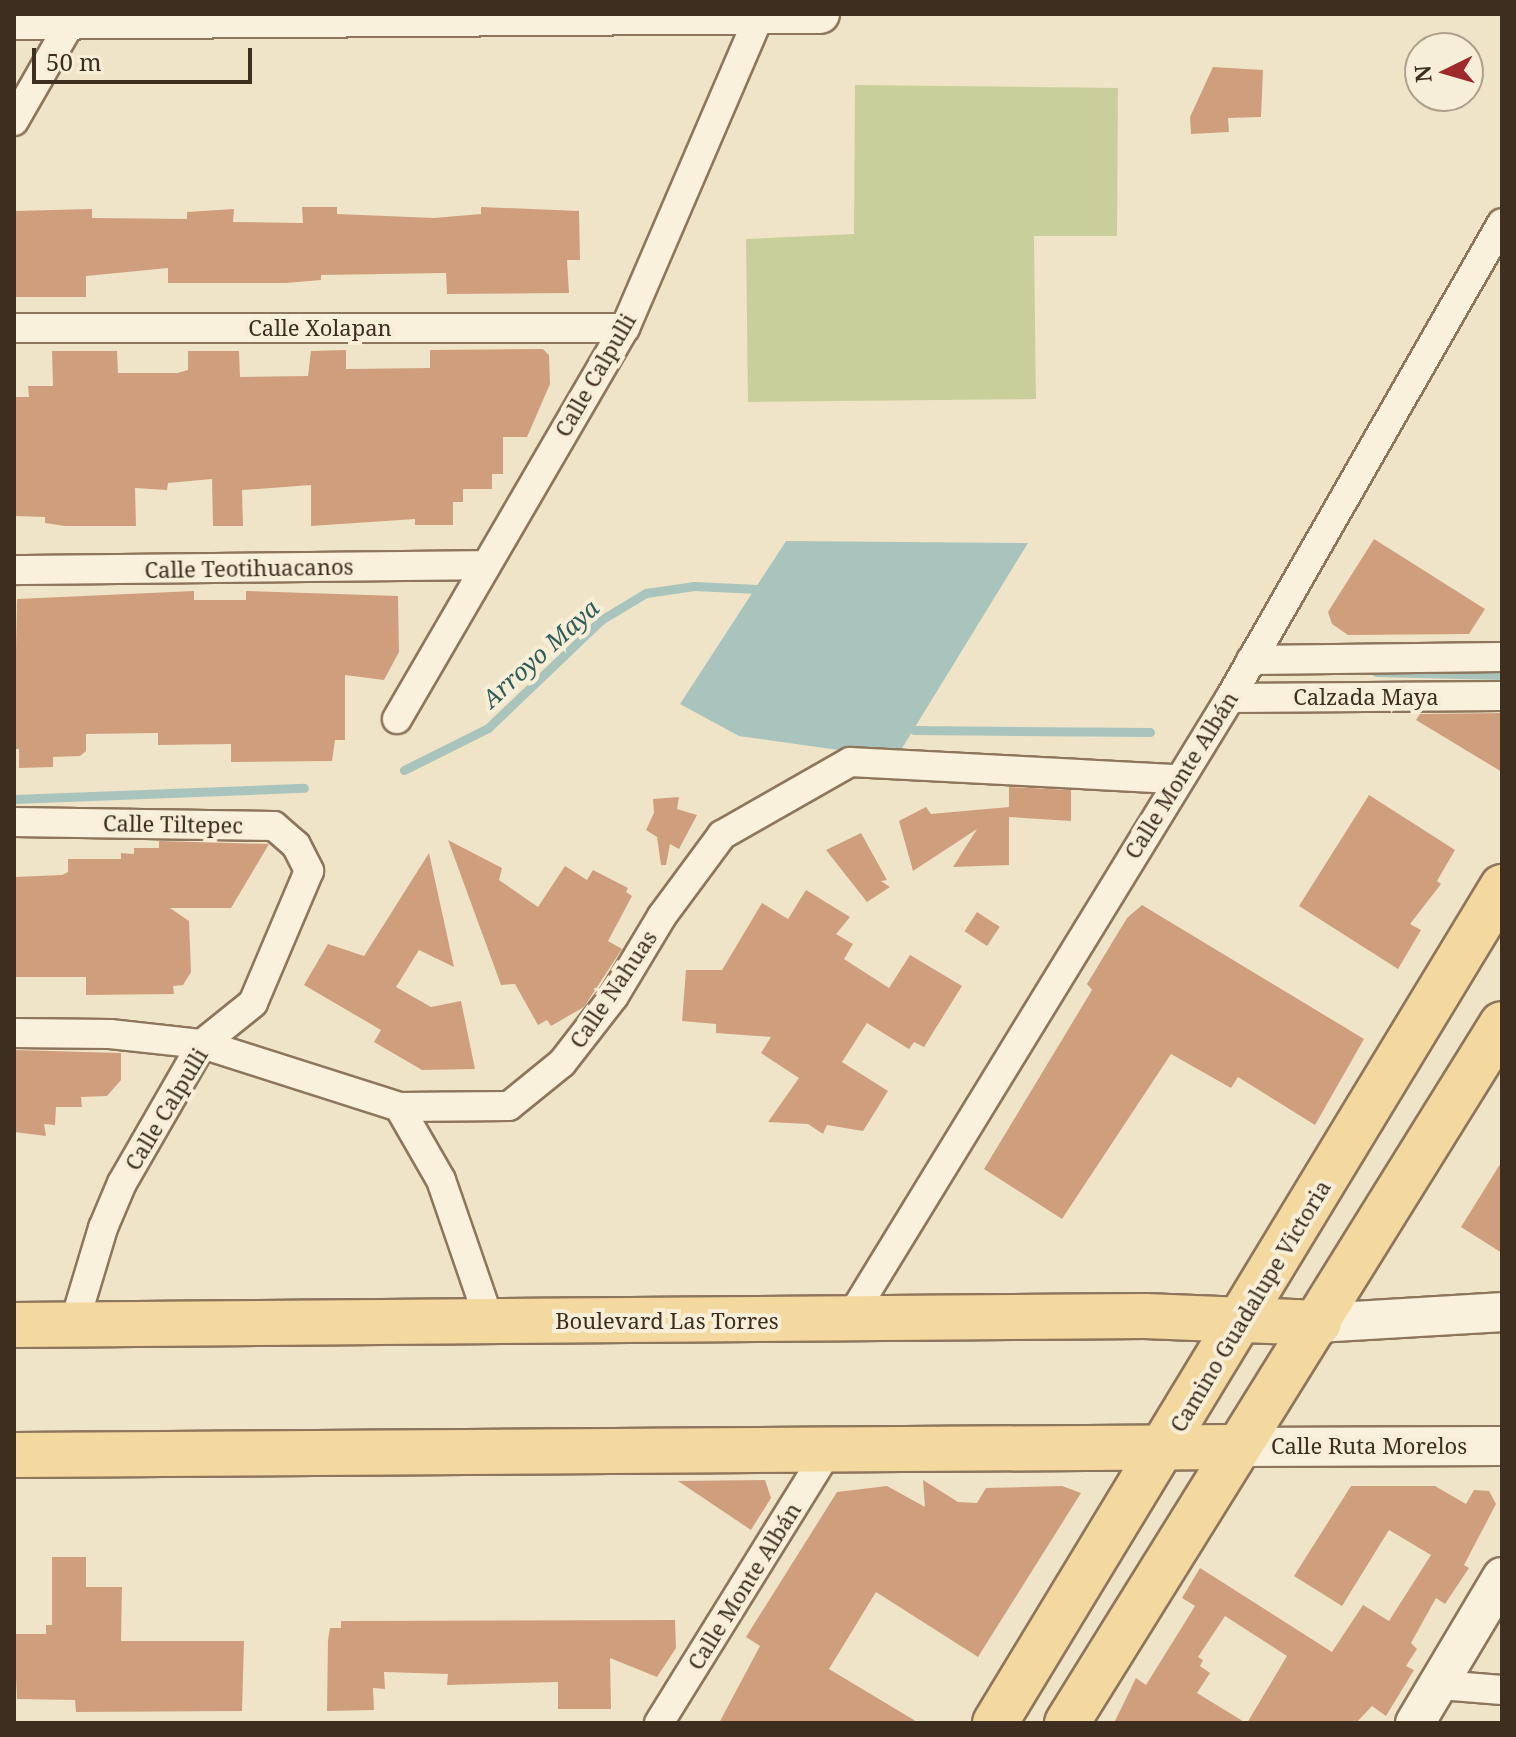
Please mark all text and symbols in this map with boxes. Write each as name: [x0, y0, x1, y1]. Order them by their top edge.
scale bar: [36, 32, 256, 82]
north arrow: [1404, 32, 1484, 112]
text: 50 m: [46, 45, 102, 78]
text: N: [1406, 64, 1438, 84]
street label: Calle Calpulli: [549, 309, 641, 441]
street label: Calle Xolapan: [248, 315, 392, 341]
street label: Calle Teotihuacanos: [144, 553, 354, 583]
water label: Arroyo Maya: [476, 593, 604, 713]
street label: Calzada Maya: [1293, 684, 1439, 710]
street label: Calle Monte Albán: [1119, 687, 1243, 863]
street label: Calle Tiltepec: [103, 810, 243, 838]
street label: Calle Nahuas: [564, 925, 662, 1053]
street label: Calle Calpulli: [119, 1043, 213, 1175]
street label: Camino Guadalupe Victoria: [1164, 1175, 1336, 1437]
street label: Boulevard Las Torres: [555, 1308, 779, 1334]
street label: Calle Ruta Morelos: [1271, 1433, 1467, 1459]
street label: Calle Monte Albán: [682, 1498, 806, 1674]

